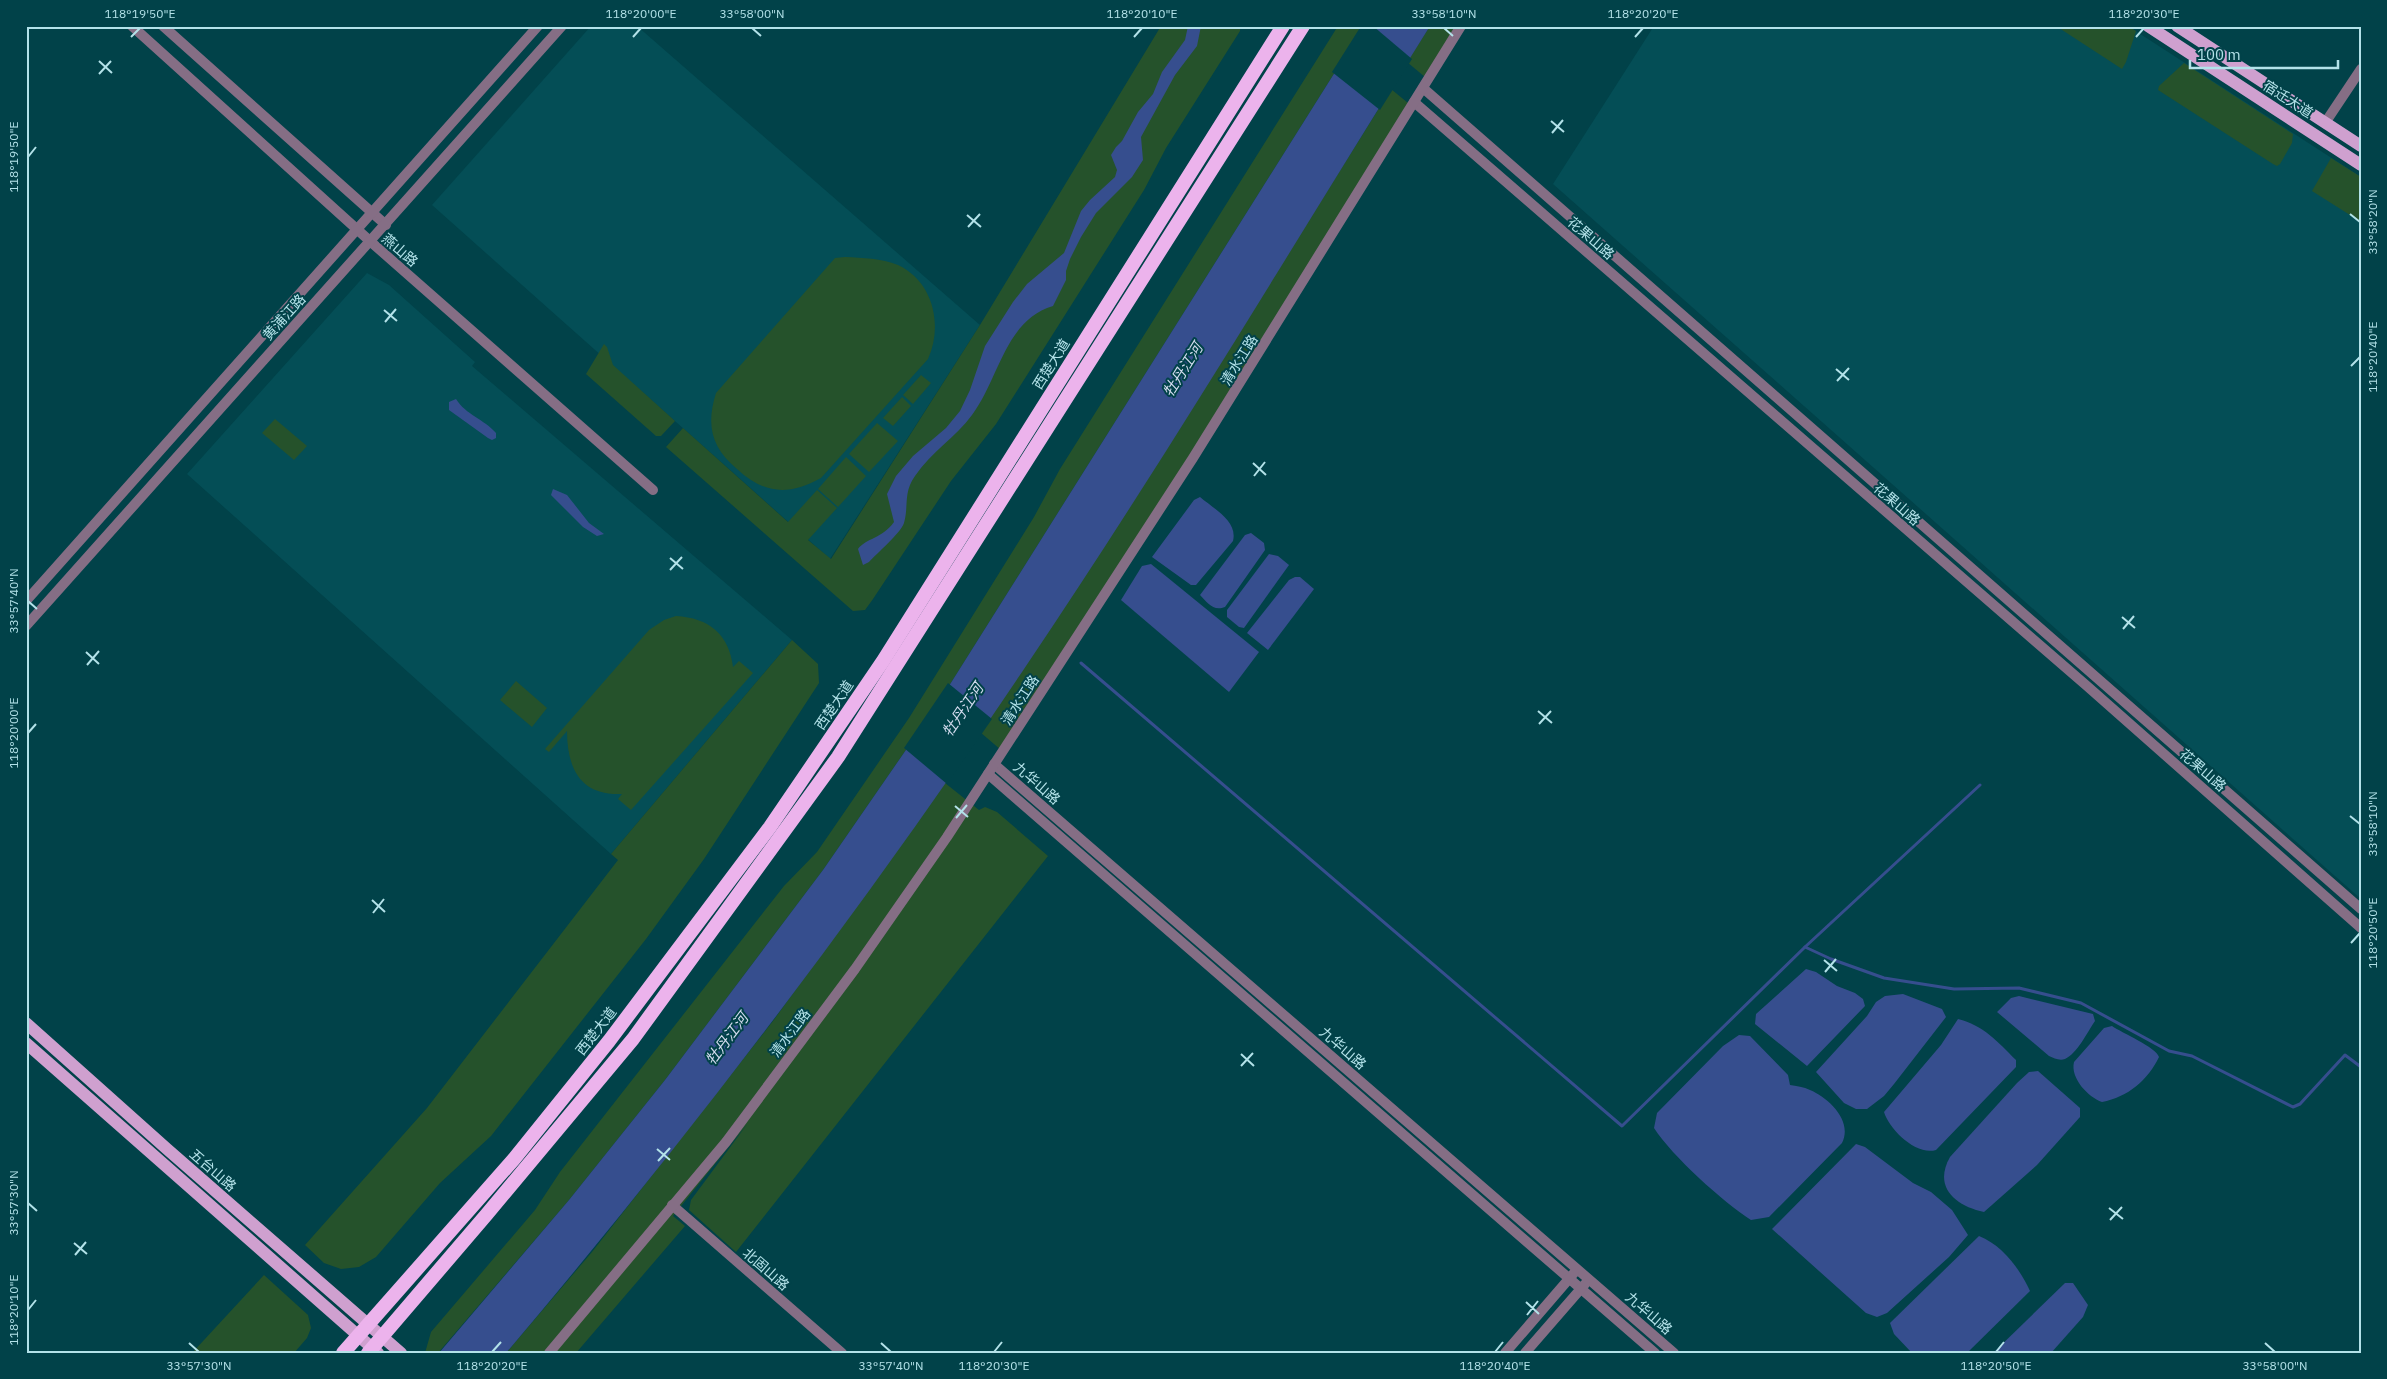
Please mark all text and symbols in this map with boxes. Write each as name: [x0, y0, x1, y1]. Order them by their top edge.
text: 118°19'50"E: [105, 6, 175, 21]
text: 118°20'00"E: [606, 6, 676, 21]
text: 33°58'00"N: [719, 6, 785, 21]
text: 118°20'10"E: [1107, 6, 1177, 21]
text: 33°58'10"N: [1411, 6, 1477, 21]
text: 118°20'20"E: [1608, 6, 1678, 21]
text: 118°20'30"E: [2109, 6, 2179, 21]
scale bar: [2190, 38, 2337, 70]
text: 100 m: [2197, 45, 2241, 64]
street label: 宿迁大道: [2260, 76, 2316, 122]
text: 118°19'50"E: [6, 122, 21, 192]
text: 33°58'20"N: [2365, 189, 2380, 255]
street label: 花果山路: [1564, 213, 1618, 263]
street label: 燕山路: [378, 229, 422, 271]
street label: 黄浦江路: [259, 290, 309, 344]
text: 118°20'40"E: [2365, 322, 2380, 392]
street label: 清水江路: [1217, 331, 1261, 389]
street label: 西楚大道: [1029, 335, 1073, 393]
water label: 牡丹江河: [1159, 337, 1208, 400]
street label: 花果山路: [1870, 479, 1924, 529]
text: 33°57'40"N: [6, 568, 21, 634]
street label: 清水江路: [997, 672, 1043, 728]
street label: 西楚大道: [811, 677, 857, 733]
water label: 牡丹江河: [938, 677, 989, 740]
text: 118°20'00"E: [6, 698, 21, 768]
street label: 花果山路: [2176, 745, 2230, 795]
street label: 九华山路: [1010, 758, 1064, 808]
text: 33°58'10"N: [2365, 791, 2380, 857]
text: 118°20'50"E: [2365, 898, 2380, 968]
street label: 西楚大道: [572, 1003, 620, 1059]
street label: 清水江路: [766, 1005, 814, 1061]
water label: 牡丹江河: [701, 1007, 754, 1068]
street label: 九华山路: [1316, 1023, 1370, 1073]
street label: 五台山路: [186, 1145, 240, 1195]
text: 33°57'30"N: [6, 1170, 21, 1236]
street label: 北固山路: [739, 1244, 793, 1294]
text: 118°20'10"E: [6, 1275, 21, 1345]
street label: 九华山路: [1622, 1288, 1676, 1338]
text: 33°57'30"N: [166, 1358, 232, 1373]
text: 118°20'20"E: [457, 1358, 527, 1373]
text: 33°57'40"N: [858, 1358, 924, 1373]
text: 118°20'30"E: [959, 1358, 1029, 1373]
text: 118°20'40"E: [1460, 1358, 1530, 1373]
text: 118°20'50"E: [1961, 1358, 2031, 1373]
text: 33°58'00"N: [2242, 1358, 2308, 1373]

